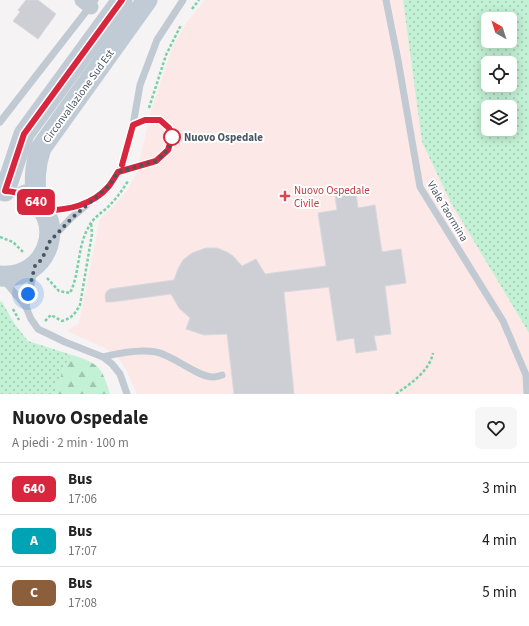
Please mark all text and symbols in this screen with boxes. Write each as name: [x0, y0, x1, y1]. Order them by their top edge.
north arrow: [481, 12, 517, 48]
map controls: [481, 12, 517, 136]
street label: Circonvallazione Sud Est: [39, 46, 118, 146]
button: locate: [481, 56, 517, 92]
button: layers: [481, 100, 517, 136]
marker: Nuovo Ospedale: [163, 128, 181, 146]
place label: Nuovo Ospedale: [184, 130, 263, 145]
street label: Viale Taormina: [424, 178, 472, 244]
place label: Nuovo Ospedale Civile: [294, 183, 370, 211]
line badge: 640: [13, 189, 59, 215]
marker: Nuovo Ospedale Civile: [279, 190, 291, 202]
text: 640: [25, 192, 47, 212]
your location: [18, 284, 38, 304]
text: Nuovo Ospedale: [12, 405, 148, 432]
button: heart: [475, 407, 517, 449]
text: A piedi · 2 min · 100 m: [12, 434, 129, 452]
text: Bus: [68, 469, 92, 490]
text: 3 min: [482, 478, 517, 499]
text: 640: [23, 479, 45, 499]
text: 17:06: [68, 490, 97, 508]
text: Bus: [68, 521, 92, 542]
text: 4 min: [482, 530, 517, 551]
text: A: [30, 531, 38, 551]
text: 17:07: [68, 542, 97, 560]
text: Bus: [68, 573, 92, 594]
text: 5 min: [482, 582, 517, 603]
text: C: [30, 583, 38, 603]
text: 17:08: [68, 594, 97, 612]

